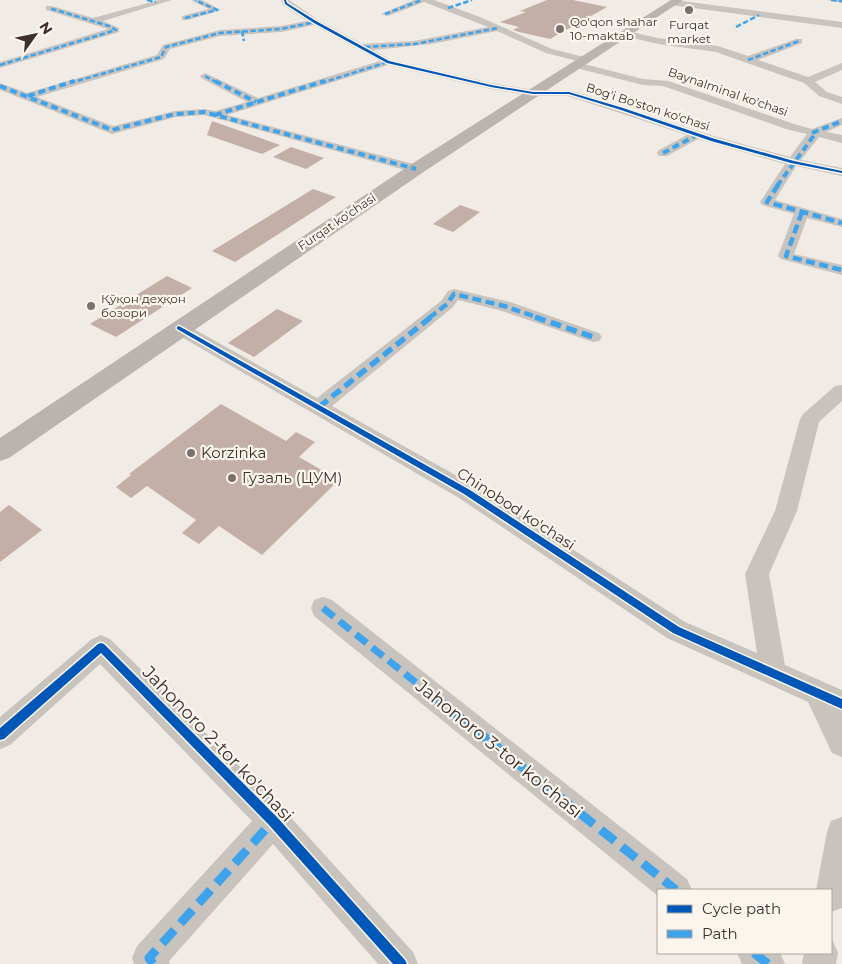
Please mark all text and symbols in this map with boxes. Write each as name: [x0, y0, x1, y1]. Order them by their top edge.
marker: Furqat market: [683, 4, 695, 16]
north arrow: [10, 10, 60, 60]
place label: Qo'qon shahar 10-maktab: [570, 14, 658, 43]
place label: Furqat market: [667, 17, 711, 46]
text: N: [35, 18, 57, 38]
marker: Qo'qon shahar 10-maktab: [554, 23, 566, 35]
street label: Baynalminal ko'chasi: [666, 64, 790, 119]
street label: Bog'i Bo'ston ko'chasi: [584, 79, 712, 134]
street label: Furqat ko'chasi: [295, 190, 379, 253]
place label: Қўқон деҳқон бозори: [101, 291, 186, 320]
marker: Қўқон деҳқон бозори: [85, 300, 97, 312]
place label: Korzinka: [201, 443, 266, 462]
marker: Korzinka: [185, 447, 197, 459]
street label: Chinobod ko'chasi: [454, 463, 579, 554]
place label: Гузаль (ЦУМ): [242, 468, 342, 487]
marker: Гузаль (ЦУМ): [226, 472, 238, 484]
street label: Jahonoro 2-tor ko'chasi: [137, 661, 298, 826]
street label: Jahonoro 3-tor ko'chasi: [410, 674, 587, 823]
legend: [657, 889, 832, 954]
text: Cycle path: [702, 899, 781, 918]
text: Path: [702, 924, 738, 943]

